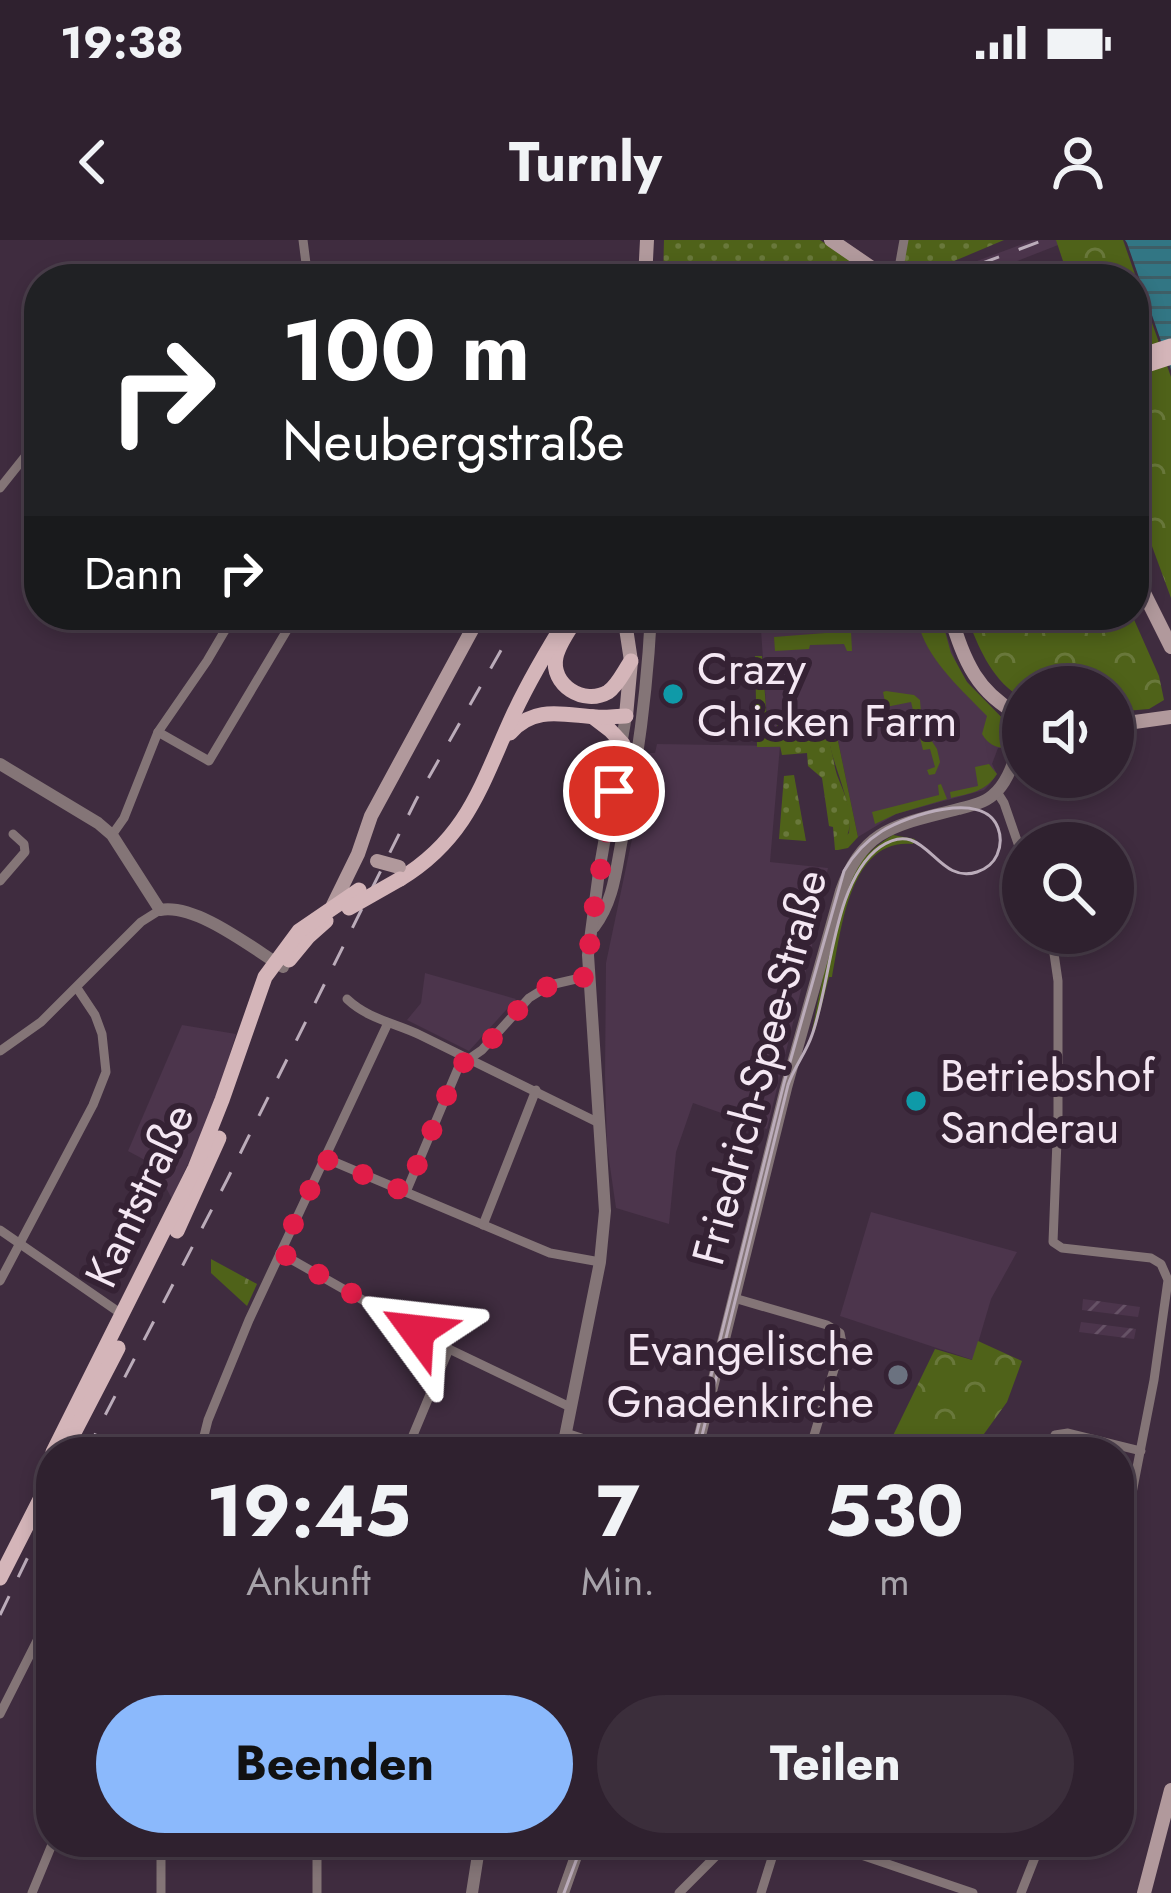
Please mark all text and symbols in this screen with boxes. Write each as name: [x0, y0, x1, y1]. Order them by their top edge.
text: 19:38: [60, 10, 184, 75]
text: Turnly: [509, 123, 662, 201]
icon: back: [60, 129, 126, 195]
icon: person: [1045, 129, 1111, 195]
text: 100 m: [282, 290, 530, 412]
icon: right: [84, 312, 240, 468]
text: Neubergstraße: [282, 402, 625, 480]
icon: right: [208, 540, 274, 606]
text: Dann: [84, 541, 184, 606]
place label: Crazy Chicken Farm: [697, 636, 957, 753]
map controls: [1002, 666, 1134, 954]
button: sound: [1002, 666, 1134, 798]
marker: Crazy Chicken Farm: [660, 681, 686, 707]
pin: [563, 740, 665, 842]
icon: arrive: [581, 758, 647, 824]
button: search: [1002, 822, 1134, 954]
street label: Friedrich-Spee-Straße: [675, 862, 843, 1272]
place label: Betriebshof Sanderau: [940, 1043, 1155, 1160]
marker: Betriebshof Sanderau: [903, 1088, 929, 1114]
street label: Kantstraße: [69, 1093, 210, 1298]
position arrow: [354, 1268, 480, 1394]
place label: Evangelische Gnadenkirche: [607, 1317, 874, 1434]
marker: Evangelische Gnadenkirche: [885, 1362, 911, 1388]
text: 19:45: [206, 1459, 411, 1563]
text: 7: [596, 1459, 640, 1563]
text: 530: [825, 1459, 964, 1563]
text: Ankunft: [246, 1553, 371, 1610]
text: Min.: [581, 1553, 655, 1610]
text: m: [879, 1553, 910, 1610]
button: Beenden: [96, 1695, 573, 1833]
button: Teilen: [597, 1695, 1074, 1833]

